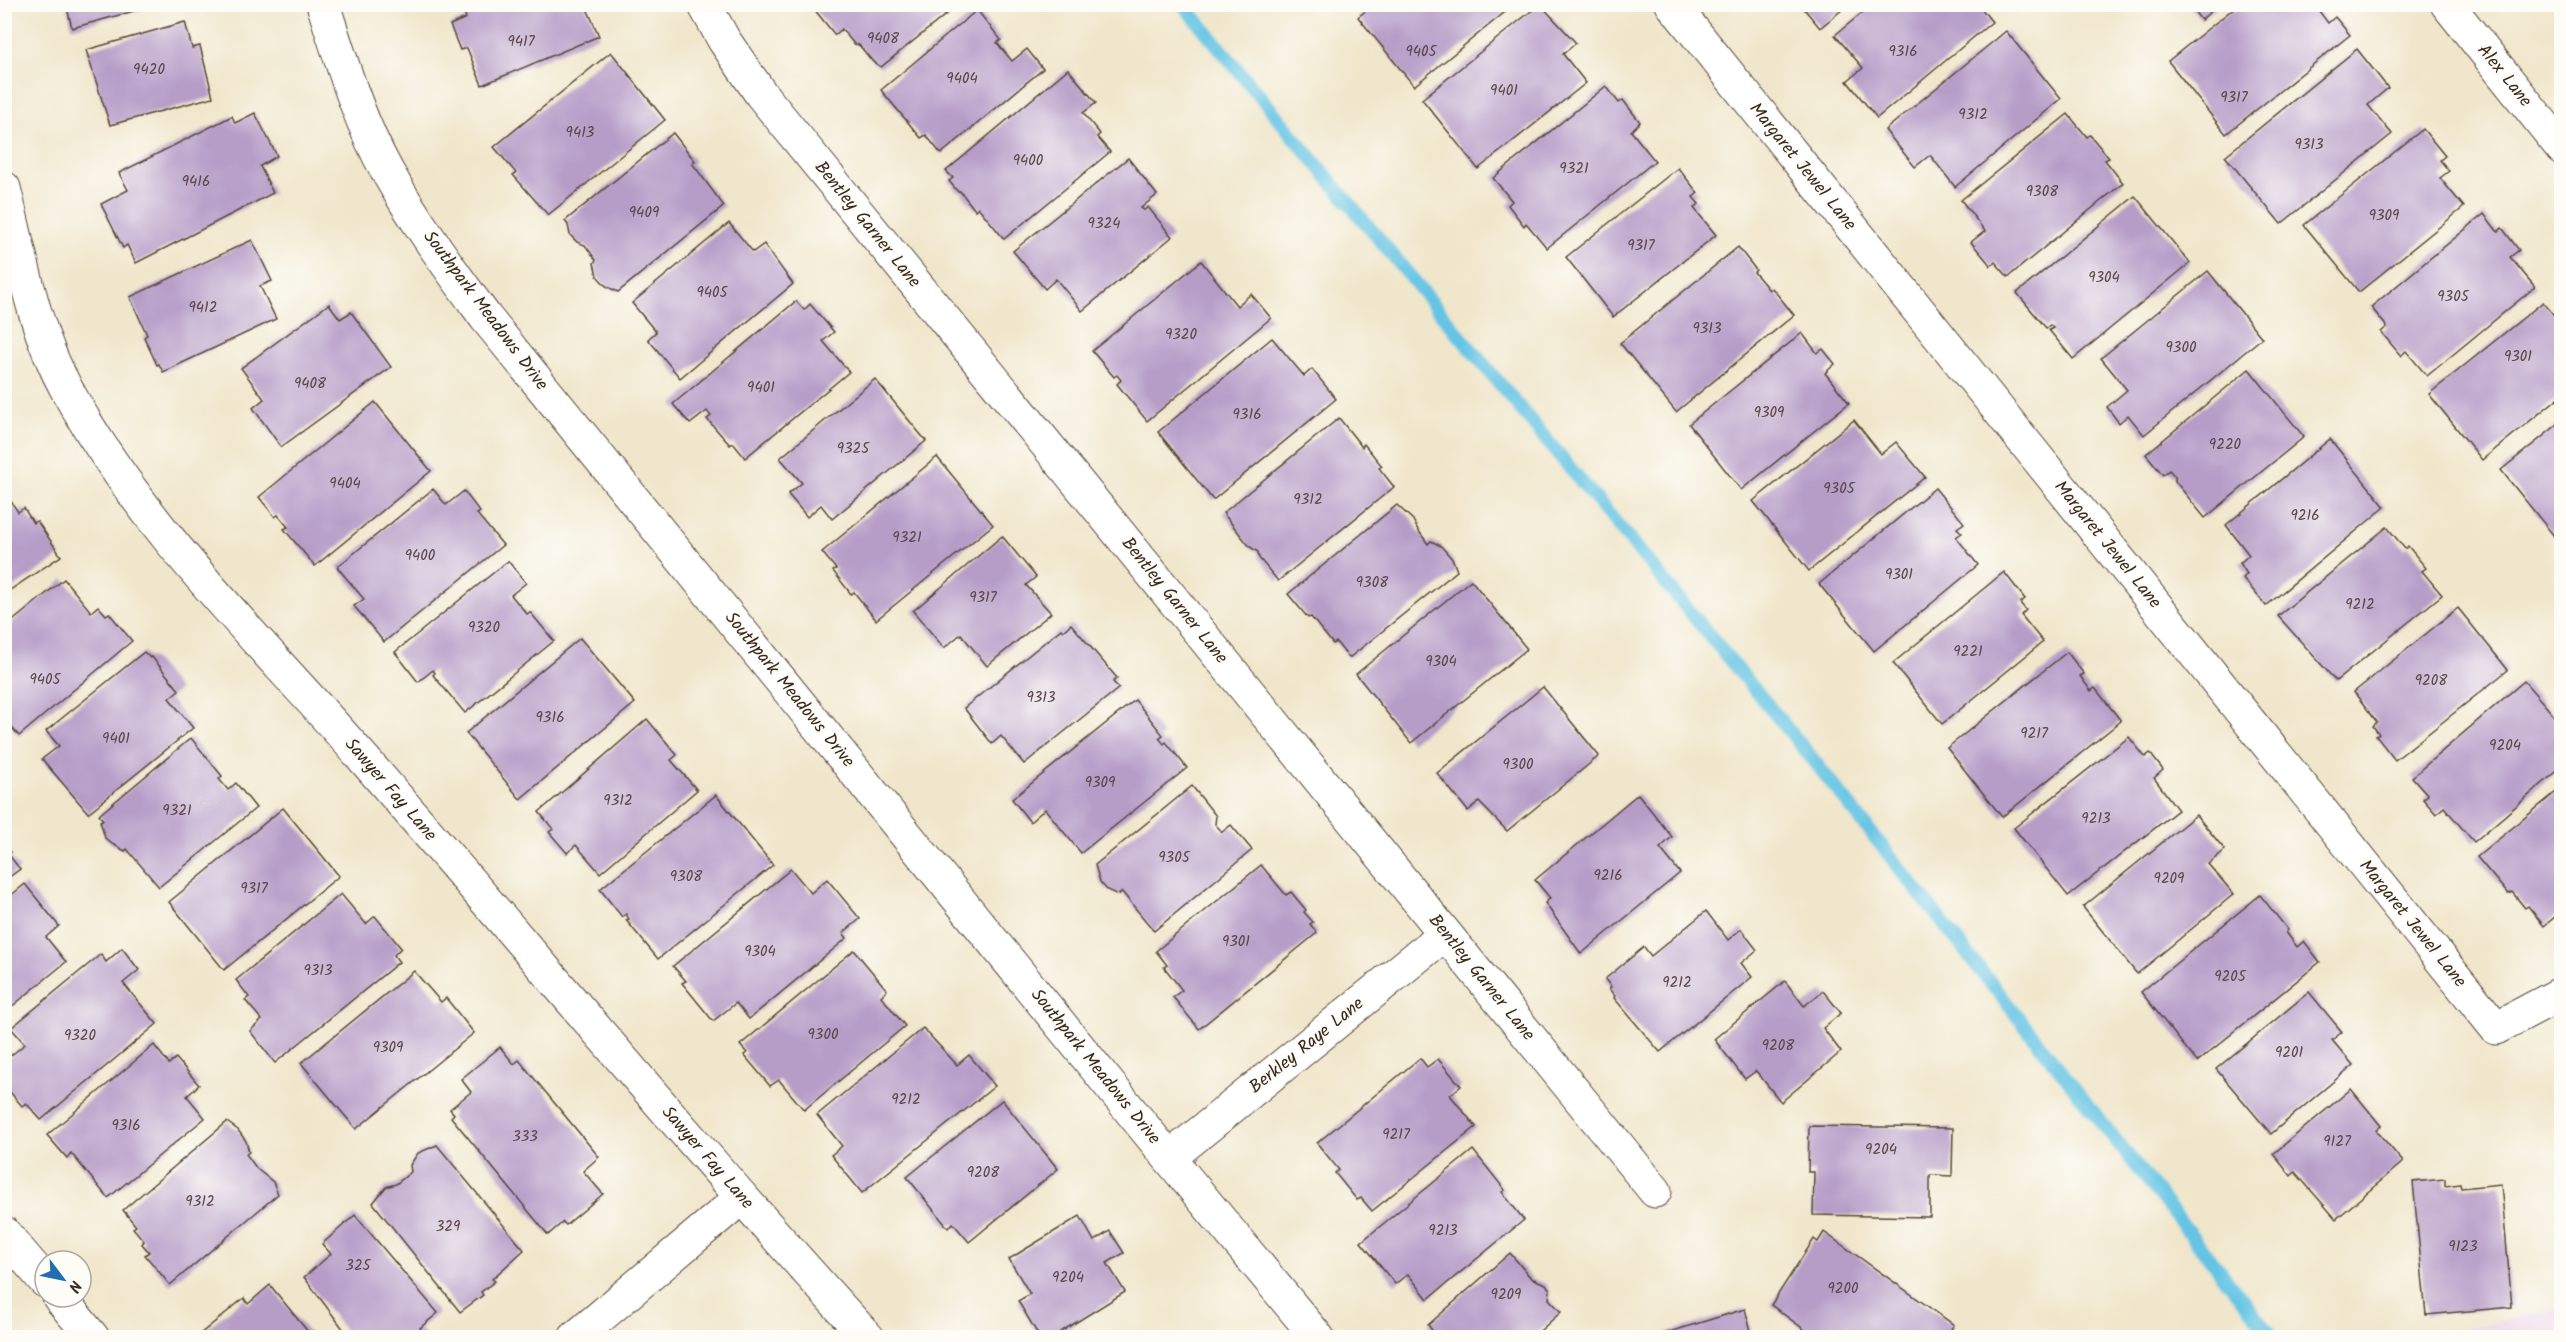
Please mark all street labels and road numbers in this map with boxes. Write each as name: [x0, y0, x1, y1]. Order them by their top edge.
street label: Alex Lane: [2469, 38, 2539, 114]
street label: Margaret Jewel Lane: [1741, 96, 1863, 238]
street label: Bentley Garner Lane: [806, 155, 928, 295]
street label: Southpark Meadows Drive: [415, 225, 555, 397]
street label: Margaret Jewel Lane: [2046, 474, 2168, 616]
street label: Bentley Garner Lane: [1113, 531, 1235, 671]
street label: Southpark Meadows Drive: [717, 605, 861, 775]
street label: Sawyer Fay Lane: [337, 732, 443, 848]
street label: Margaret Jewel Lane: [2351, 853, 2473, 995]
street label: Bentley Garner Lane: [1420, 908, 1542, 1048]
street label: Southpark Meadows Drive: [1023, 982, 1167, 1152]
street label: Berkley Raye Lane: [1243, 990, 1371, 1102]
street label: Sawyer Fay Lane: [654, 1100, 760, 1216]

